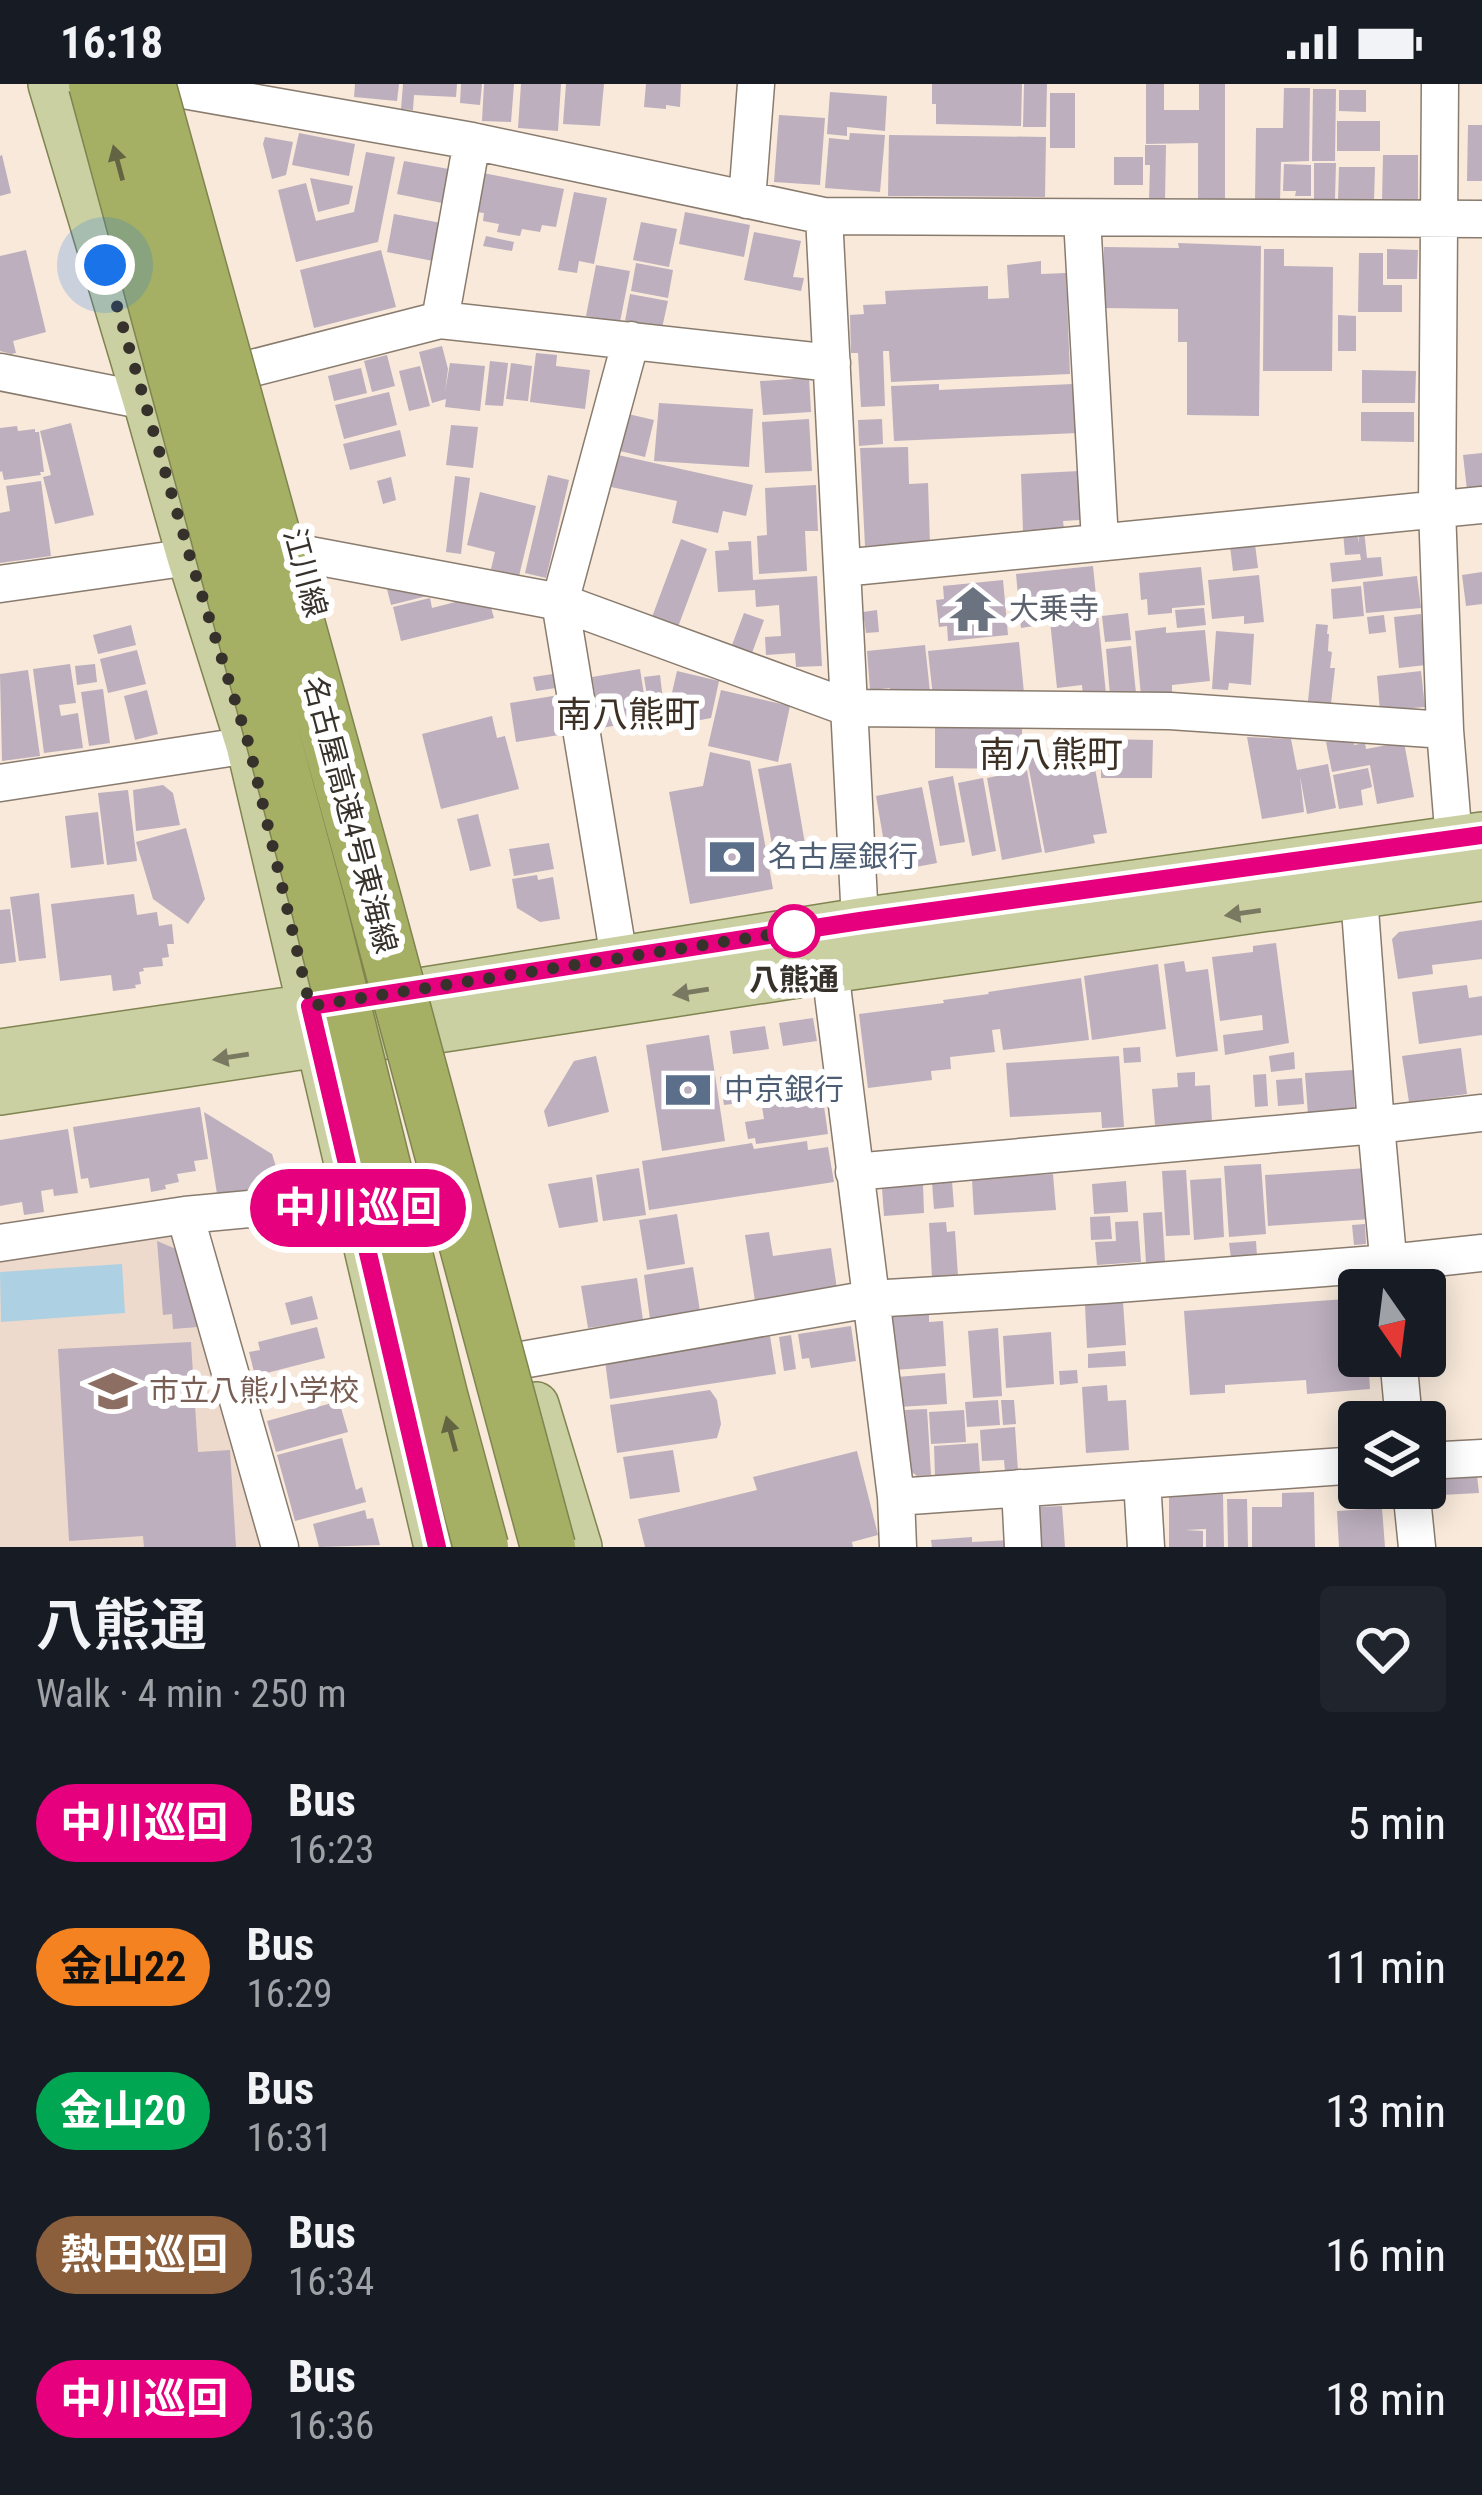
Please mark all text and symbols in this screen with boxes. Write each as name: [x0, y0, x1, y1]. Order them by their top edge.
text: 16:18: [60, 16, 163, 69]
one-way arrow: [107, 144, 126, 181]
your location: [75, 235, 135, 295]
street label: 江川線: [277, 525, 334, 621]
temple icon: 大乗寺: [948, 584, 998, 634]
place label: 大乗寺: [1009, 591, 1099, 626]
street label: 名古屋高速4号東海線: [297, 673, 404, 957]
district label: 南八熊町: [556, 694, 700, 736]
district label: 南八熊町: [979, 734, 1123, 776]
bank icon: 名古屋銀行: [707, 832, 757, 882]
place label: 名古屋銀行: [768, 839, 918, 874]
one-way arrow: [1224, 904, 1262, 923]
marker: 八熊通: [769, 906, 819, 956]
place label: 八熊通: [749, 962, 839, 997]
one-way arrow: [672, 982, 709, 1001]
one-way arrow: [212, 1048, 250, 1067]
bank icon: 中京銀行: [663, 1065, 713, 1115]
place label: 中京銀行: [724, 1072, 844, 1107]
line badge: 中川巡回: [274, 1169, 442, 1247]
text: 中川巡回: [274, 1183, 442, 1232]
north arrow: [1338, 1269, 1446, 1377]
map controls: [1338, 1269, 1446, 1509]
school or university icon: 市立八熊小学校: [88, 1366, 138, 1416]
place label: 市立八熊小学校: [149, 1373, 359, 1408]
button: layers: [1338, 1401, 1446, 1509]
one-way arrow: [440, 1415, 459, 1452]
button: heart: [1320, 1586, 1446, 1712]
text: 八熊通: [36, 1592, 207, 1659]
text: Walk · 4 min · 250 m: [36, 1671, 347, 1717]
text: Bus: [288, 1774, 356, 1827]
text: 5 min: [1347, 1797, 1446, 1850]
text: 中川巡回: [60, 1798, 228, 1847]
text: 16:23: [288, 1827, 374, 1873]
text: Bus: [246, 1918, 314, 1971]
text: 11 min: [1325, 1941, 1446, 1994]
text: 金山22: [60, 1942, 186, 1991]
text: 16:29: [246, 1971, 333, 2017]
text: Bus: [246, 2062, 314, 2115]
text: 13 min: [1325, 2085, 1446, 2138]
text: 金山20: [60, 2086, 186, 2135]
text: 16:31: [246, 2115, 333, 2161]
text: Bus: [288, 2206, 356, 2259]
text: 16 min: [1325, 2229, 1446, 2282]
text: 熱田巡回: [60, 2230, 228, 2279]
text: 16:34: [288, 2259, 374, 2305]
text: Bus: [288, 2350, 356, 2403]
text: 18 min: [1325, 2373, 1446, 2426]
text: 中川巡回: [60, 2374, 228, 2423]
text: 16:36: [288, 2403, 374, 2449]

